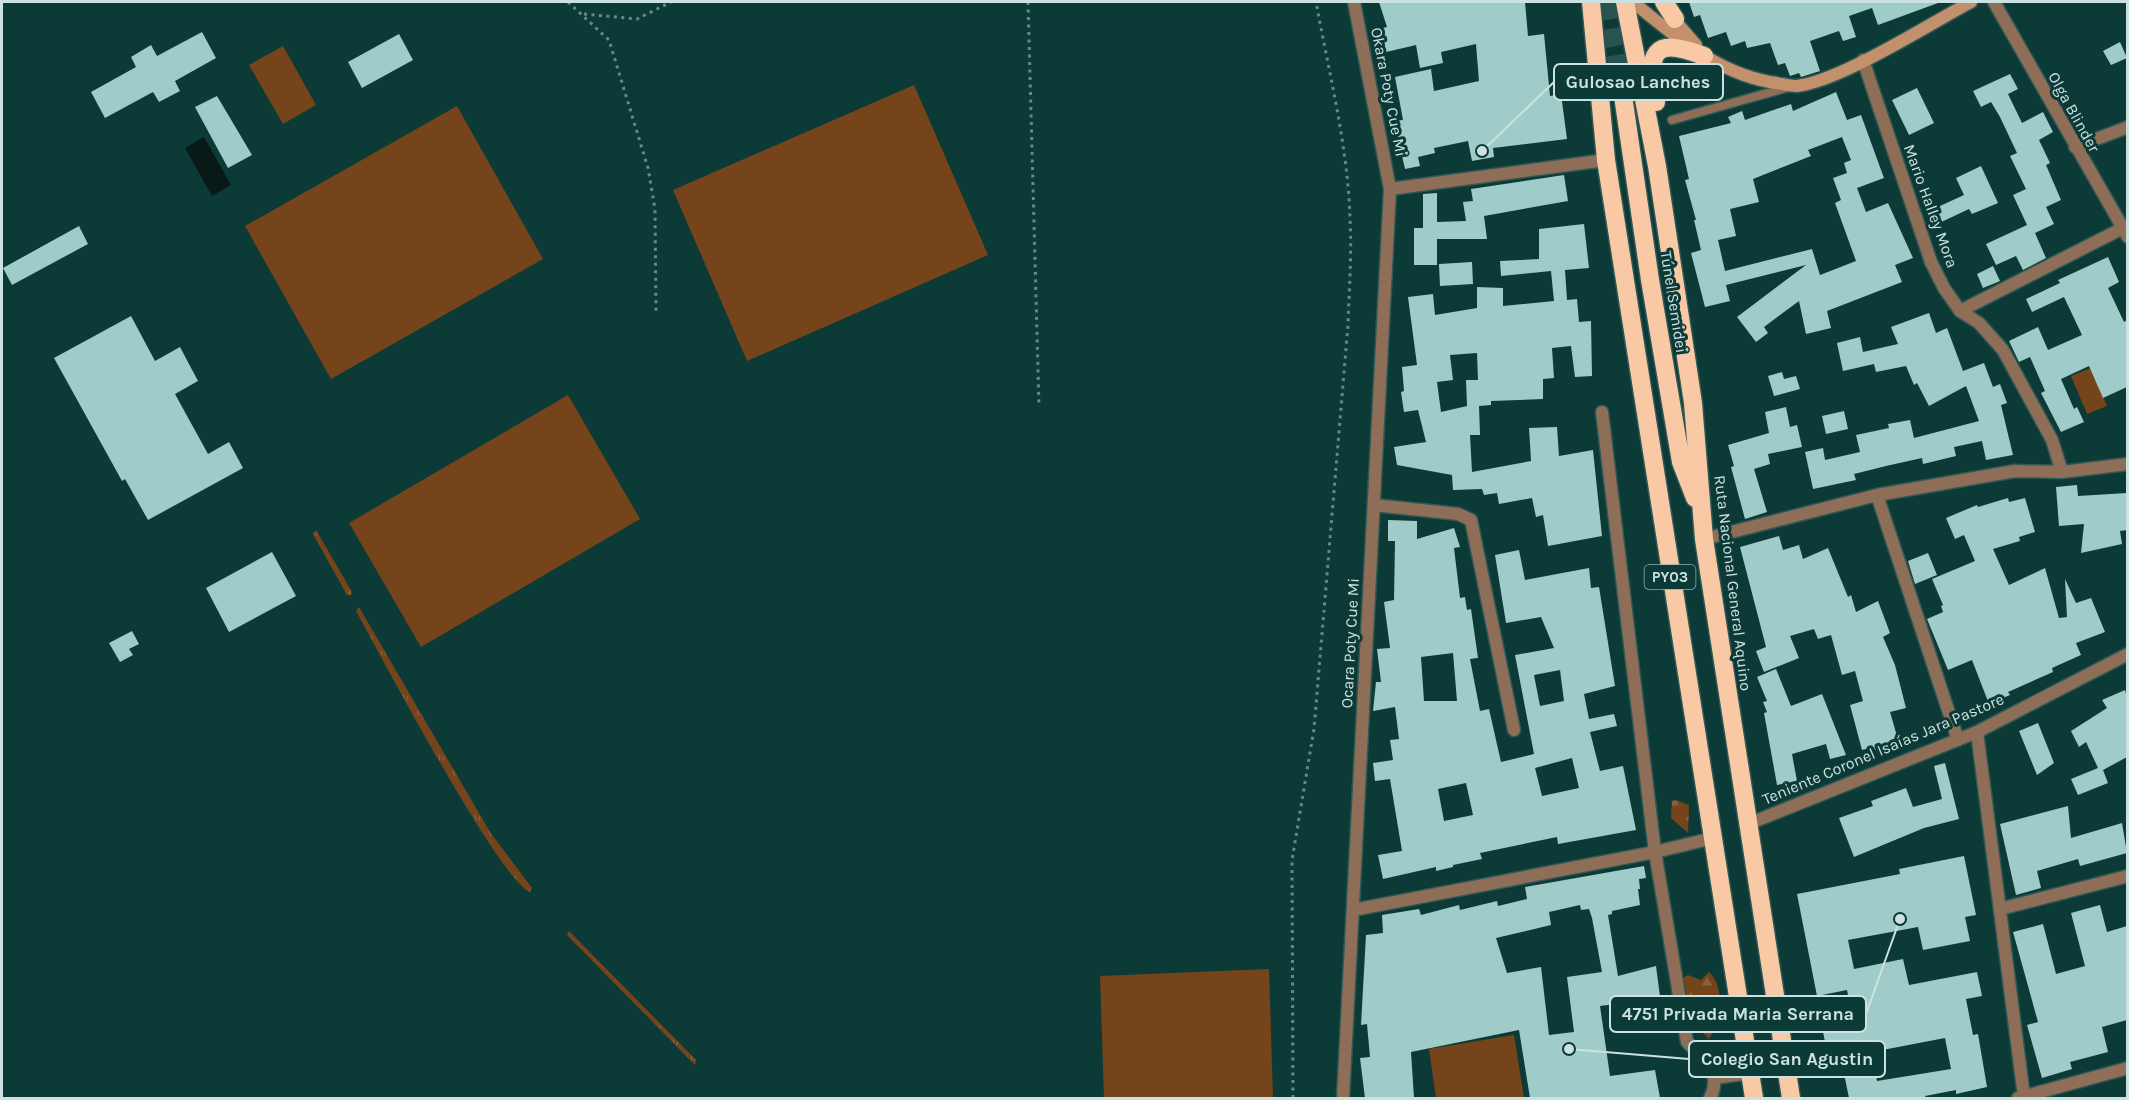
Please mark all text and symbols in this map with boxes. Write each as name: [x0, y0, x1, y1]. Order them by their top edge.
street label: Okara Poty Cue Mi: [1367, 26, 1411, 158]
callout: Gulosao Lanches: [1554, 64, 1723, 100]
street label: Olga Blinder: [2044, 69, 2104, 156]
text: Gulosao Lanches: [1566, 71, 1710, 93]
street label: Mario Halley Mora: [1900, 142, 1962, 270]
street label: Túnel Semidei: [1657, 250, 1691, 354]
street label: Ruta Nacional General Aquino: [1710, 474, 1756, 692]
road number: PY03: [1644, 565, 1696, 589]
street label: Ocara Poty Cue Mi: [1337, 577, 1363, 709]
street label: Teniente Coronel Isaías Jara Pastore: [1759, 689, 2007, 809]
callout: 4751 Privada Maria Serrana: [1610, 996, 1866, 1032]
text: 4751 Privada Maria Serrana: [1622, 1003, 1854, 1025]
callout: Colegio San Agustin: [1689, 1041, 1885, 1077]
text: Colegio San Agustin: [1701, 1048, 1873, 1070]

